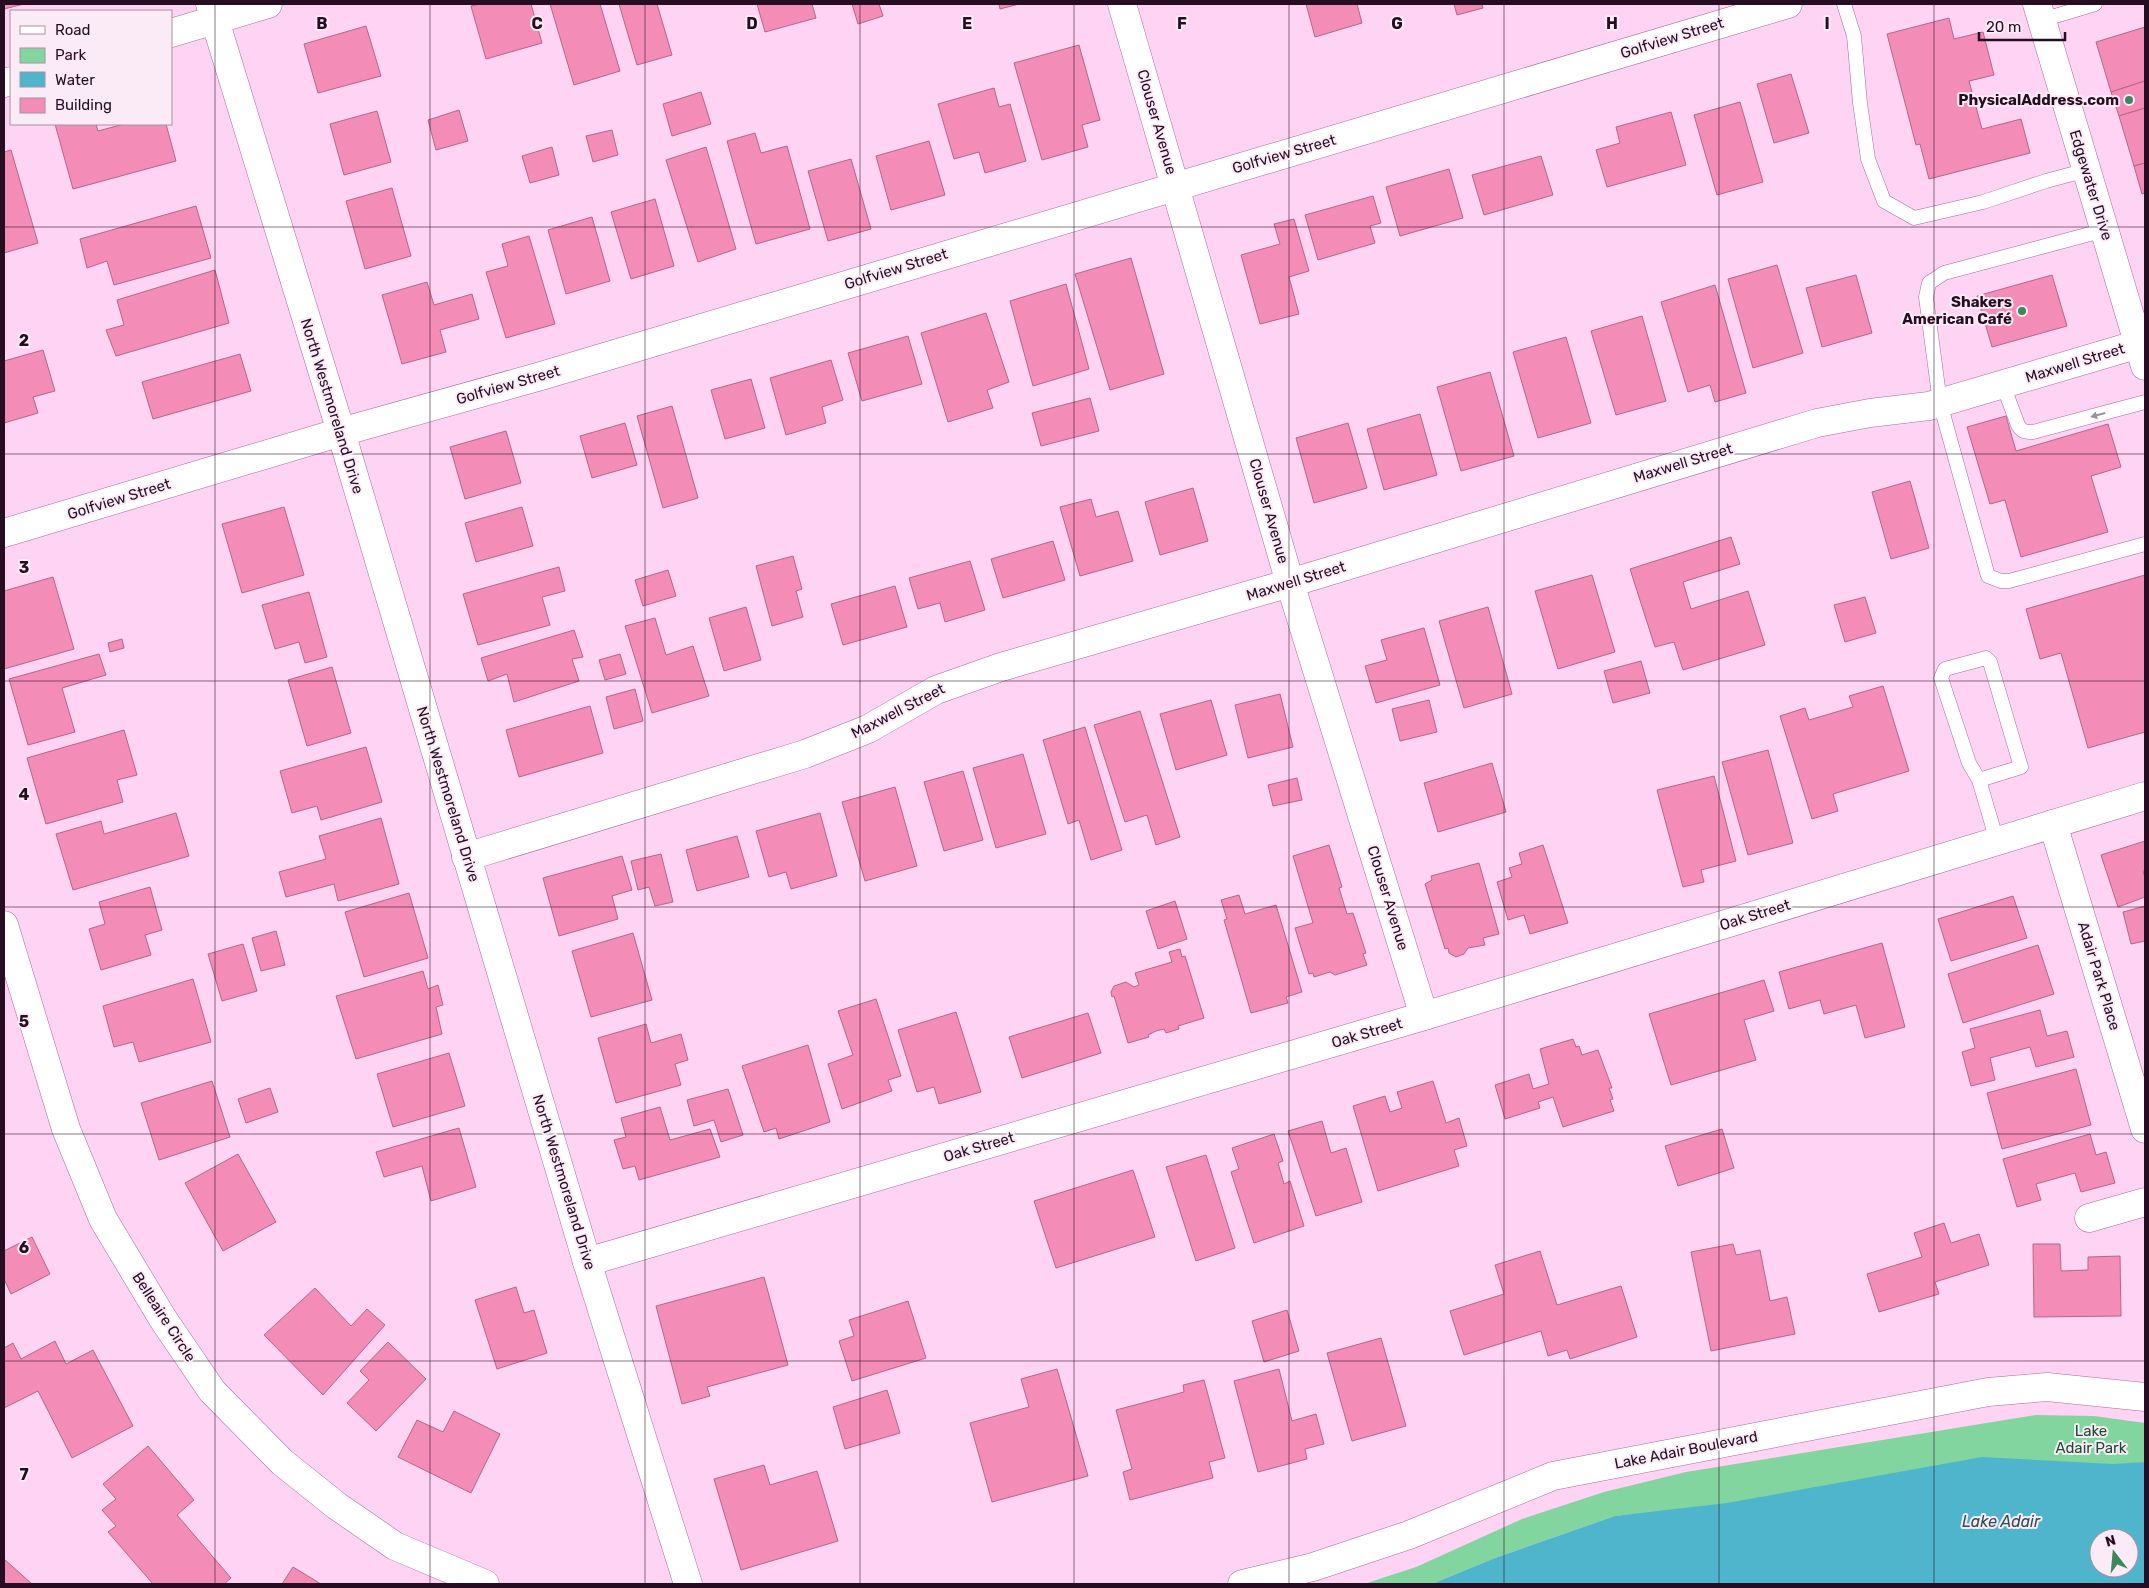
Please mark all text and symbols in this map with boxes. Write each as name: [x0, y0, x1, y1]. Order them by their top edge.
legend: [10, 10, 172, 125]
scale bar: [1979, 10, 2065, 42]
text: B: [316, 14, 328, 33]
text: C: [531, 14, 543, 33]
text: D: [746, 14, 758, 33]
text: E: [962, 14, 972, 33]
text: F: [1177, 14, 1187, 33]
text: G: [1391, 14, 1403, 33]
text: H: [1606, 14, 1618, 33]
street label: Golfview Street: [1618, 14, 1726, 62]
text: I: [1824, 14, 1830, 33]
text: 20 m: [1986, 18, 2021, 36]
text: Road: [55, 21, 91, 39]
text: Park: [55, 46, 86, 64]
street label: Clouser Avenue: [1133, 67, 1181, 177]
text: Water: [55, 71, 95, 89]
place label: PhysicalAddress.com: [1958, 91, 2119, 109]
marker: PhysicalAddress.com: [2123, 94, 2135, 106]
text: Building: [55, 96, 112, 114]
street label: Edgewater Drive: [2066, 128, 2116, 242]
street label: Golfview Street: [1230, 131, 1338, 177]
street label: Golfview Street: [842, 245, 950, 293]
place label: Shakers American Café: [1902, 293, 2012, 328]
marker: Shakers American Café: [2016, 305, 2028, 317]
street label: North Westmoreland Drive: [297, 316, 367, 496]
text: 2: [19, 331, 29, 350]
street label: Maxwell Street: [2023, 339, 2127, 387]
street label: Golfview Street: [454, 362, 562, 408]
one-way arrow: [2091, 411, 2106, 419]
street label: Maxwell Street: [1631, 439, 1735, 487]
street label: Clouser Avenue: [1245, 456, 1293, 566]
street label: Golfview Street: [65, 475, 173, 523]
street label: Maxwell Street: [1244, 557, 1348, 605]
text: 3: [19, 558, 29, 577]
street label: Maxwell Street: [848, 680, 948, 742]
street label: North Westmoreland Drive: [413, 704, 483, 884]
text: 4: [19, 785, 30, 804]
street label: Clouser Avenue: [1364, 843, 1412, 953]
street label: Oak Street: [1717, 896, 1793, 934]
street label: Adair Park Place: [2074, 919, 2124, 1033]
text: 5: [19, 1012, 29, 1031]
street label: Oak Street: [1329, 1014, 1405, 1052]
street label: North Westmoreland Drive: [529, 1092, 599, 1272]
street label: Oak Street: [941, 1128, 1017, 1166]
text: 6: [19, 1238, 29, 1257]
street label: Belleaire Circle: [128, 1269, 200, 1365]
park label: Lake Adair Park: [2055, 1422, 2127, 1457]
street label: Lake Adair Boulevard: [1613, 1427, 1759, 1473]
text: 7: [19, 1465, 29, 1484]
water label: Lake Adair: [1962, 1512, 2041, 1531]
north arrow: [2089, 1528, 2139, 1578]
text: N: [2103, 1531, 2118, 1551]

